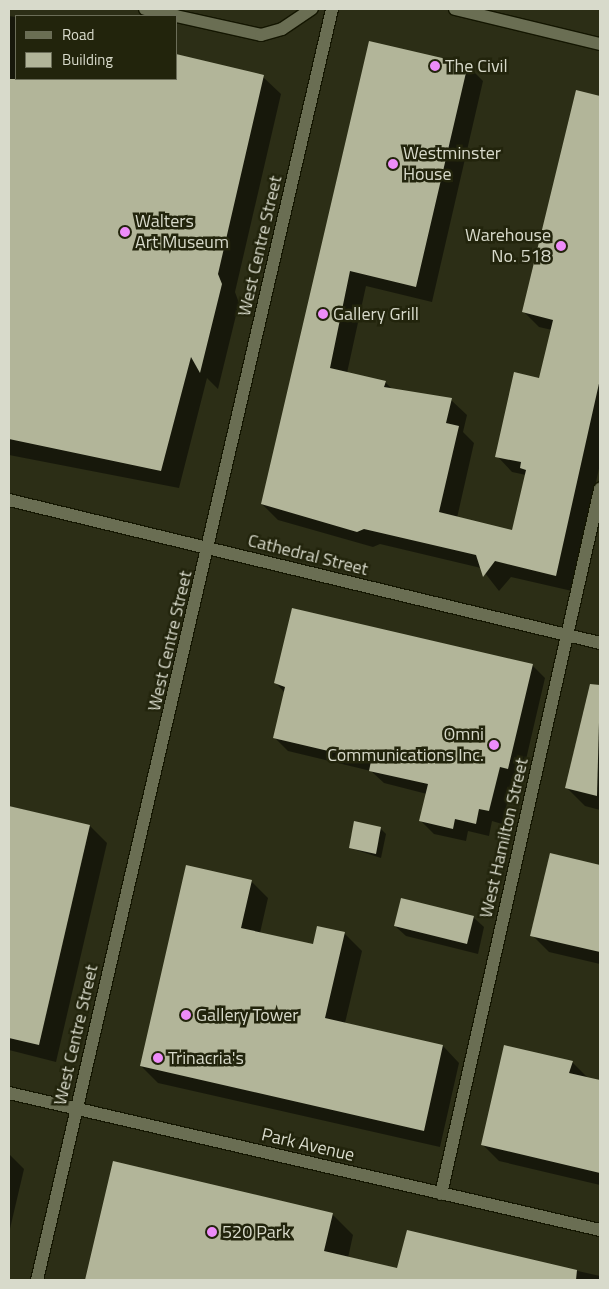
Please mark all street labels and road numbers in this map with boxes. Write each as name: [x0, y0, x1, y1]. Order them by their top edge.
street label: West Centre Street: [233, 174, 287, 318]
street label: Cathedral Street: [246, 530, 370, 580]
street label: West Centre Street: [143, 569, 197, 713]
street label: West Hamilton Street: [475, 756, 533, 920]
street label: West Centre Street: [49, 963, 103, 1107]
street label: Park Avenue: [259, 1124, 357, 1166]

